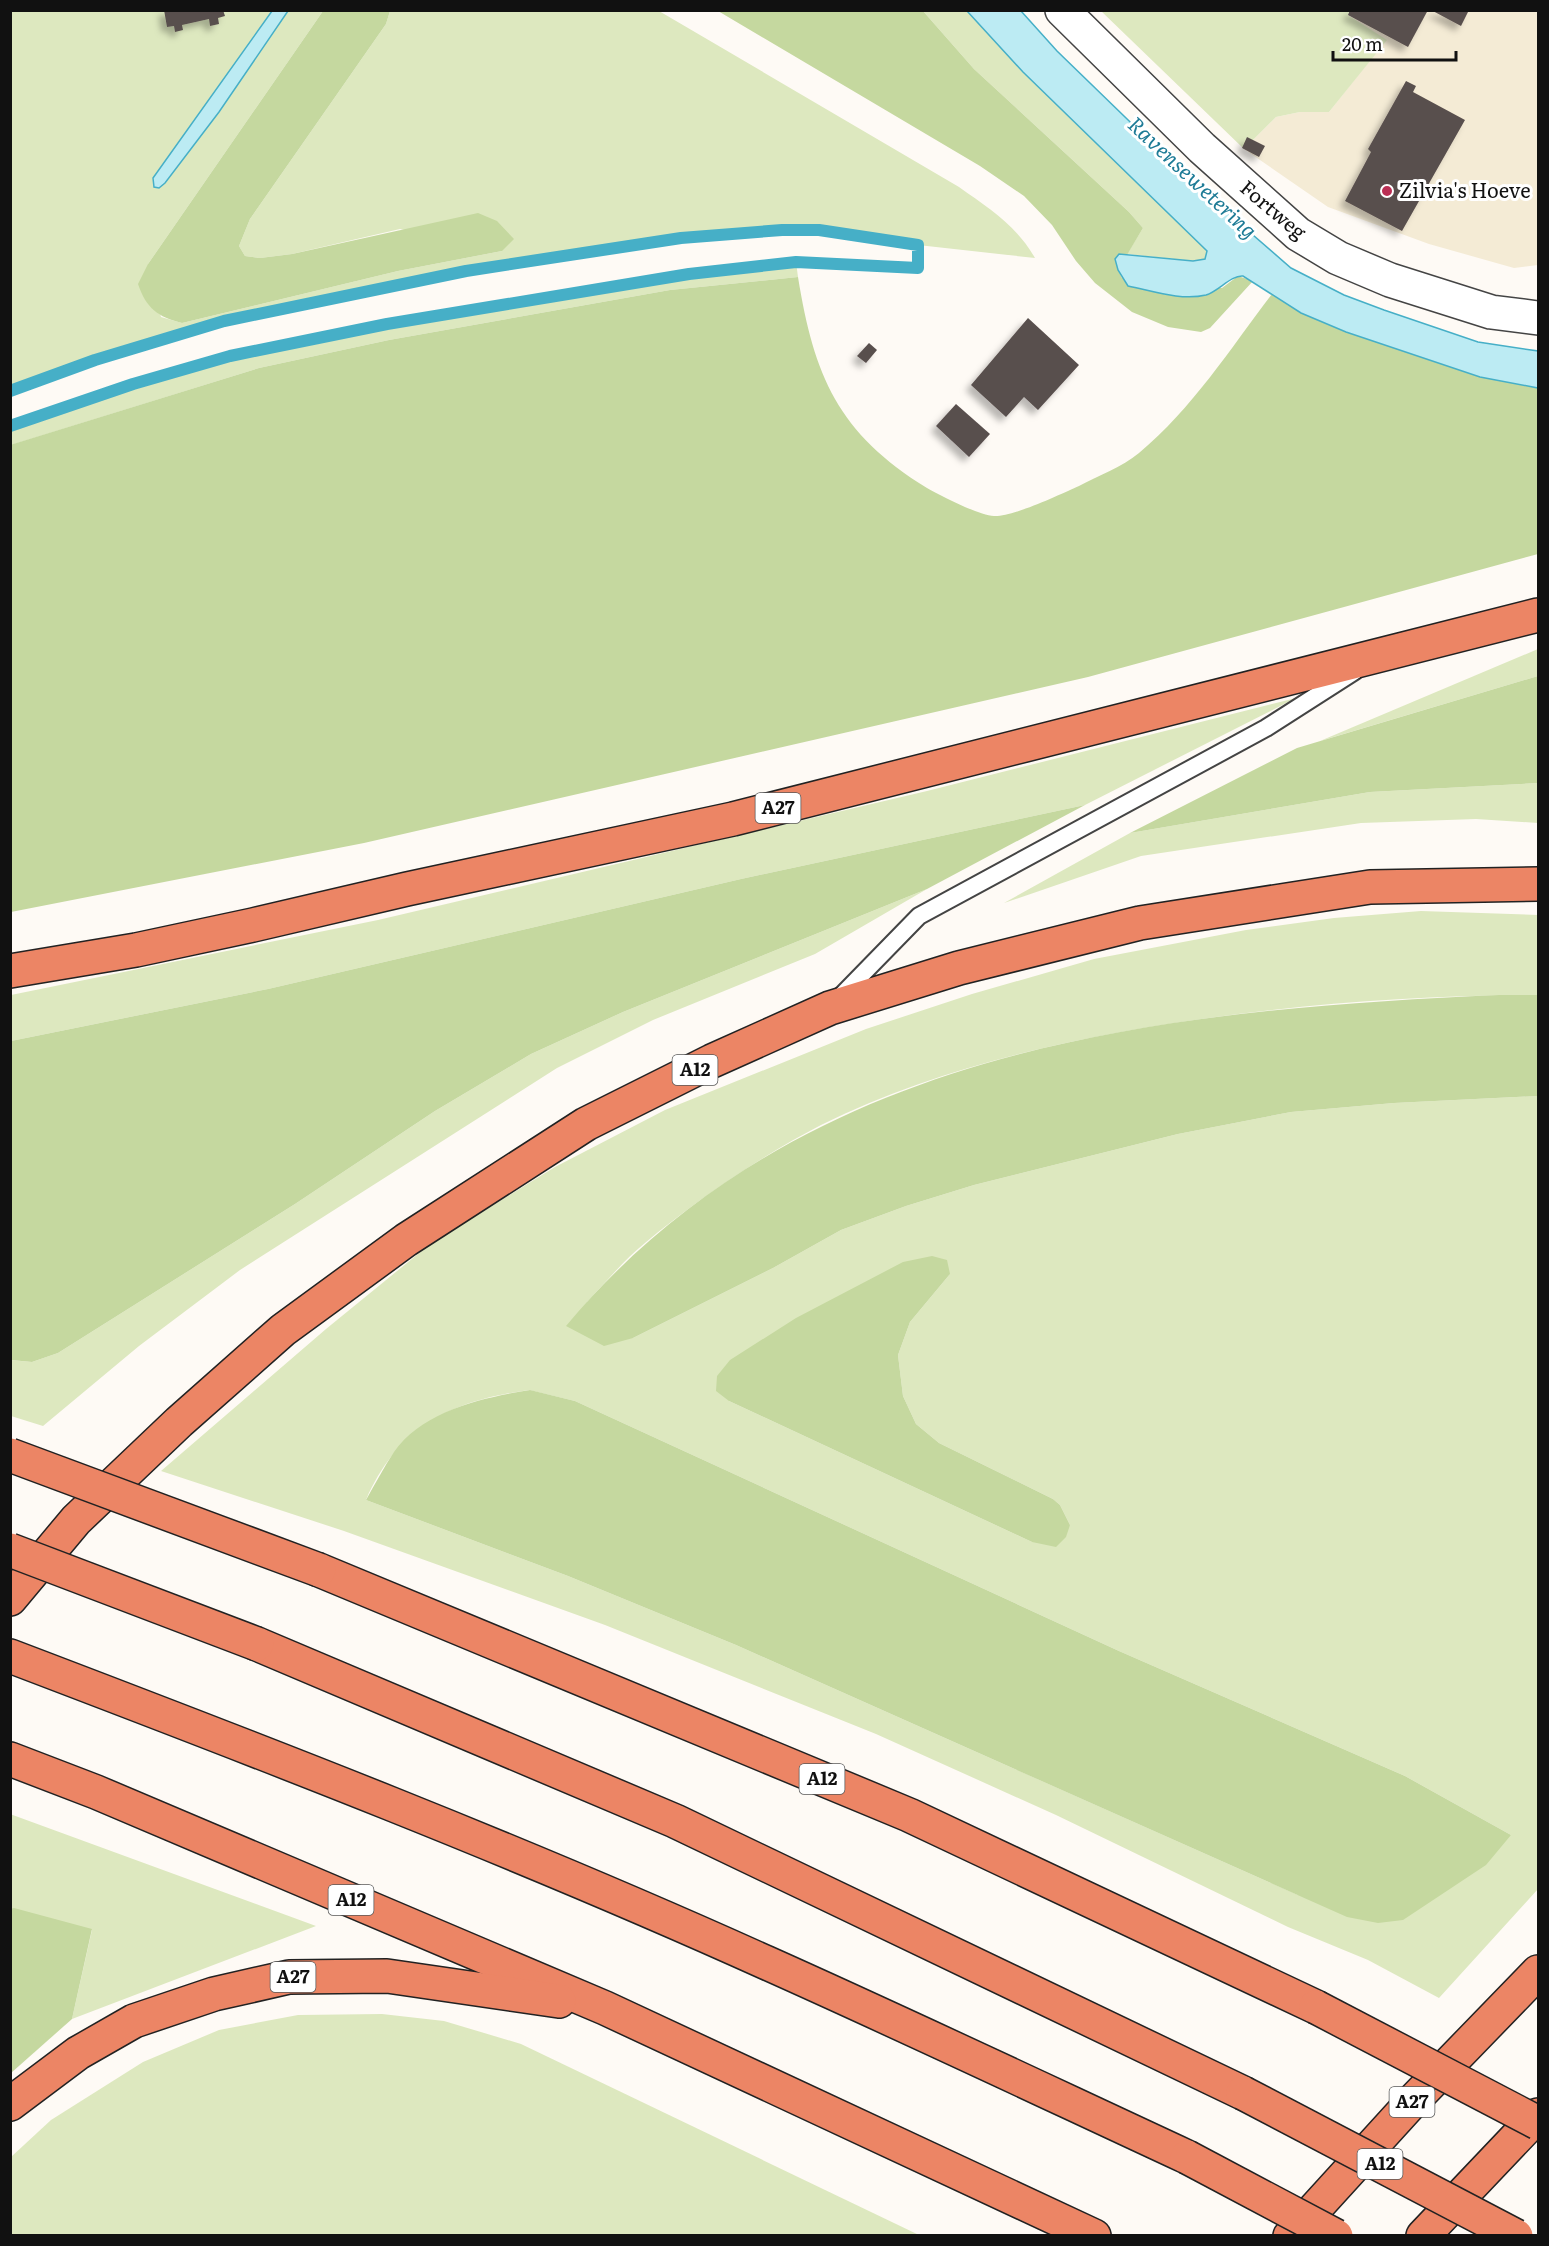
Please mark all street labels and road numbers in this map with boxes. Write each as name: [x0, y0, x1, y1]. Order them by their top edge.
street label: Fortweg: [1235, 172, 1315, 246]
road number: A27: [756, 793, 800, 823]
road number: A12: [672, 1055, 718, 1085]
road number: A12: [800, 1764, 844, 1794]
road number: A12: [328, 1885, 374, 1915]
road number: A27: [270, 1962, 316, 1992]
road number: A27: [1390, 2087, 1434, 2117]
road number: A12: [1358, 2149, 1402, 2179]

